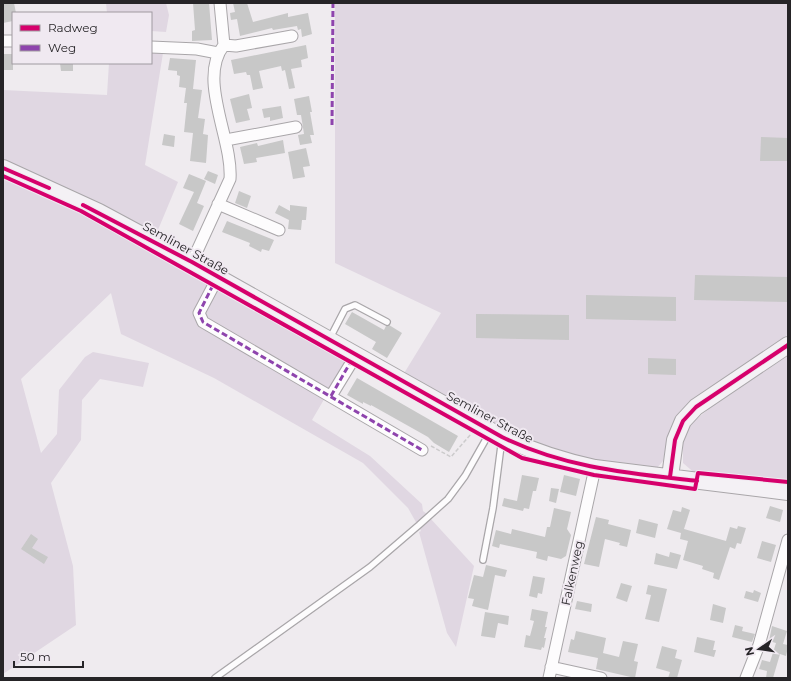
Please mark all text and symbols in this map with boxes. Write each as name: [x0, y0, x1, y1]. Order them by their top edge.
legend: [12, 12, 152, 64]
text: Radweg: [48, 20, 98, 35]
text: Weg: [48, 40, 76, 55]
street label: Semliner Straße: [140, 218, 232, 278]
street label: Semliner Straße: [444, 388, 536, 446]
street label: Falkenweg: [558, 539, 586, 607]
north arrow: [739, 629, 779, 669]
scale bar: [14, 643, 83, 669]
text: N: [741, 645, 757, 657]
text: 50 m: [20, 649, 51, 664]

